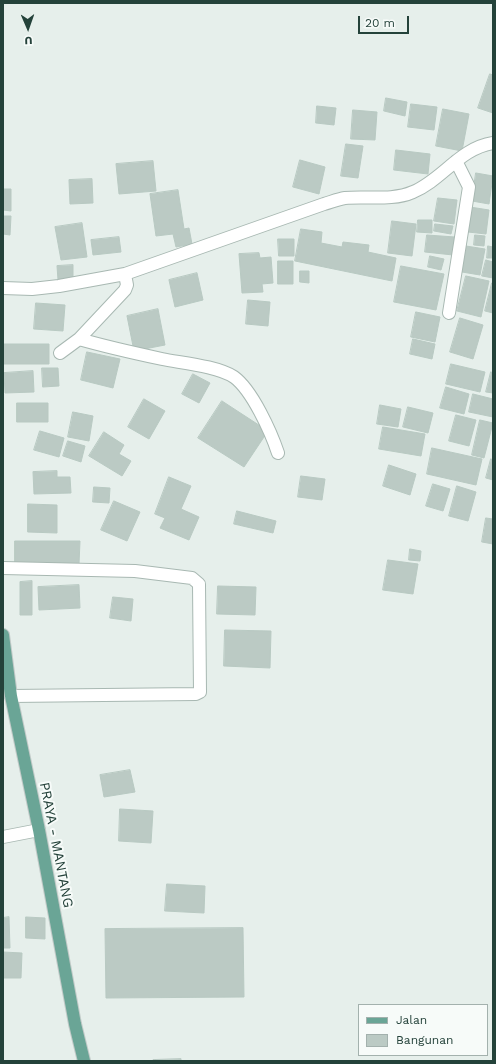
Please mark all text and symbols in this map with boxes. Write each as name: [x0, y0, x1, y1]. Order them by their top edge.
north arrow: [8, 8, 48, 48]
scale bar: [360, 8, 411, 34]
text: 20 m: [365, 16, 395, 30]
text: U: [24, 34, 33, 47]
street label: PRAYA - MANTANG: [36, 781, 76, 909]
legend: [358, 1004, 488, 1056]
text: Jalan: [396, 1013, 427, 1027]
text: Bangunan: [396, 1033, 454, 1047]

